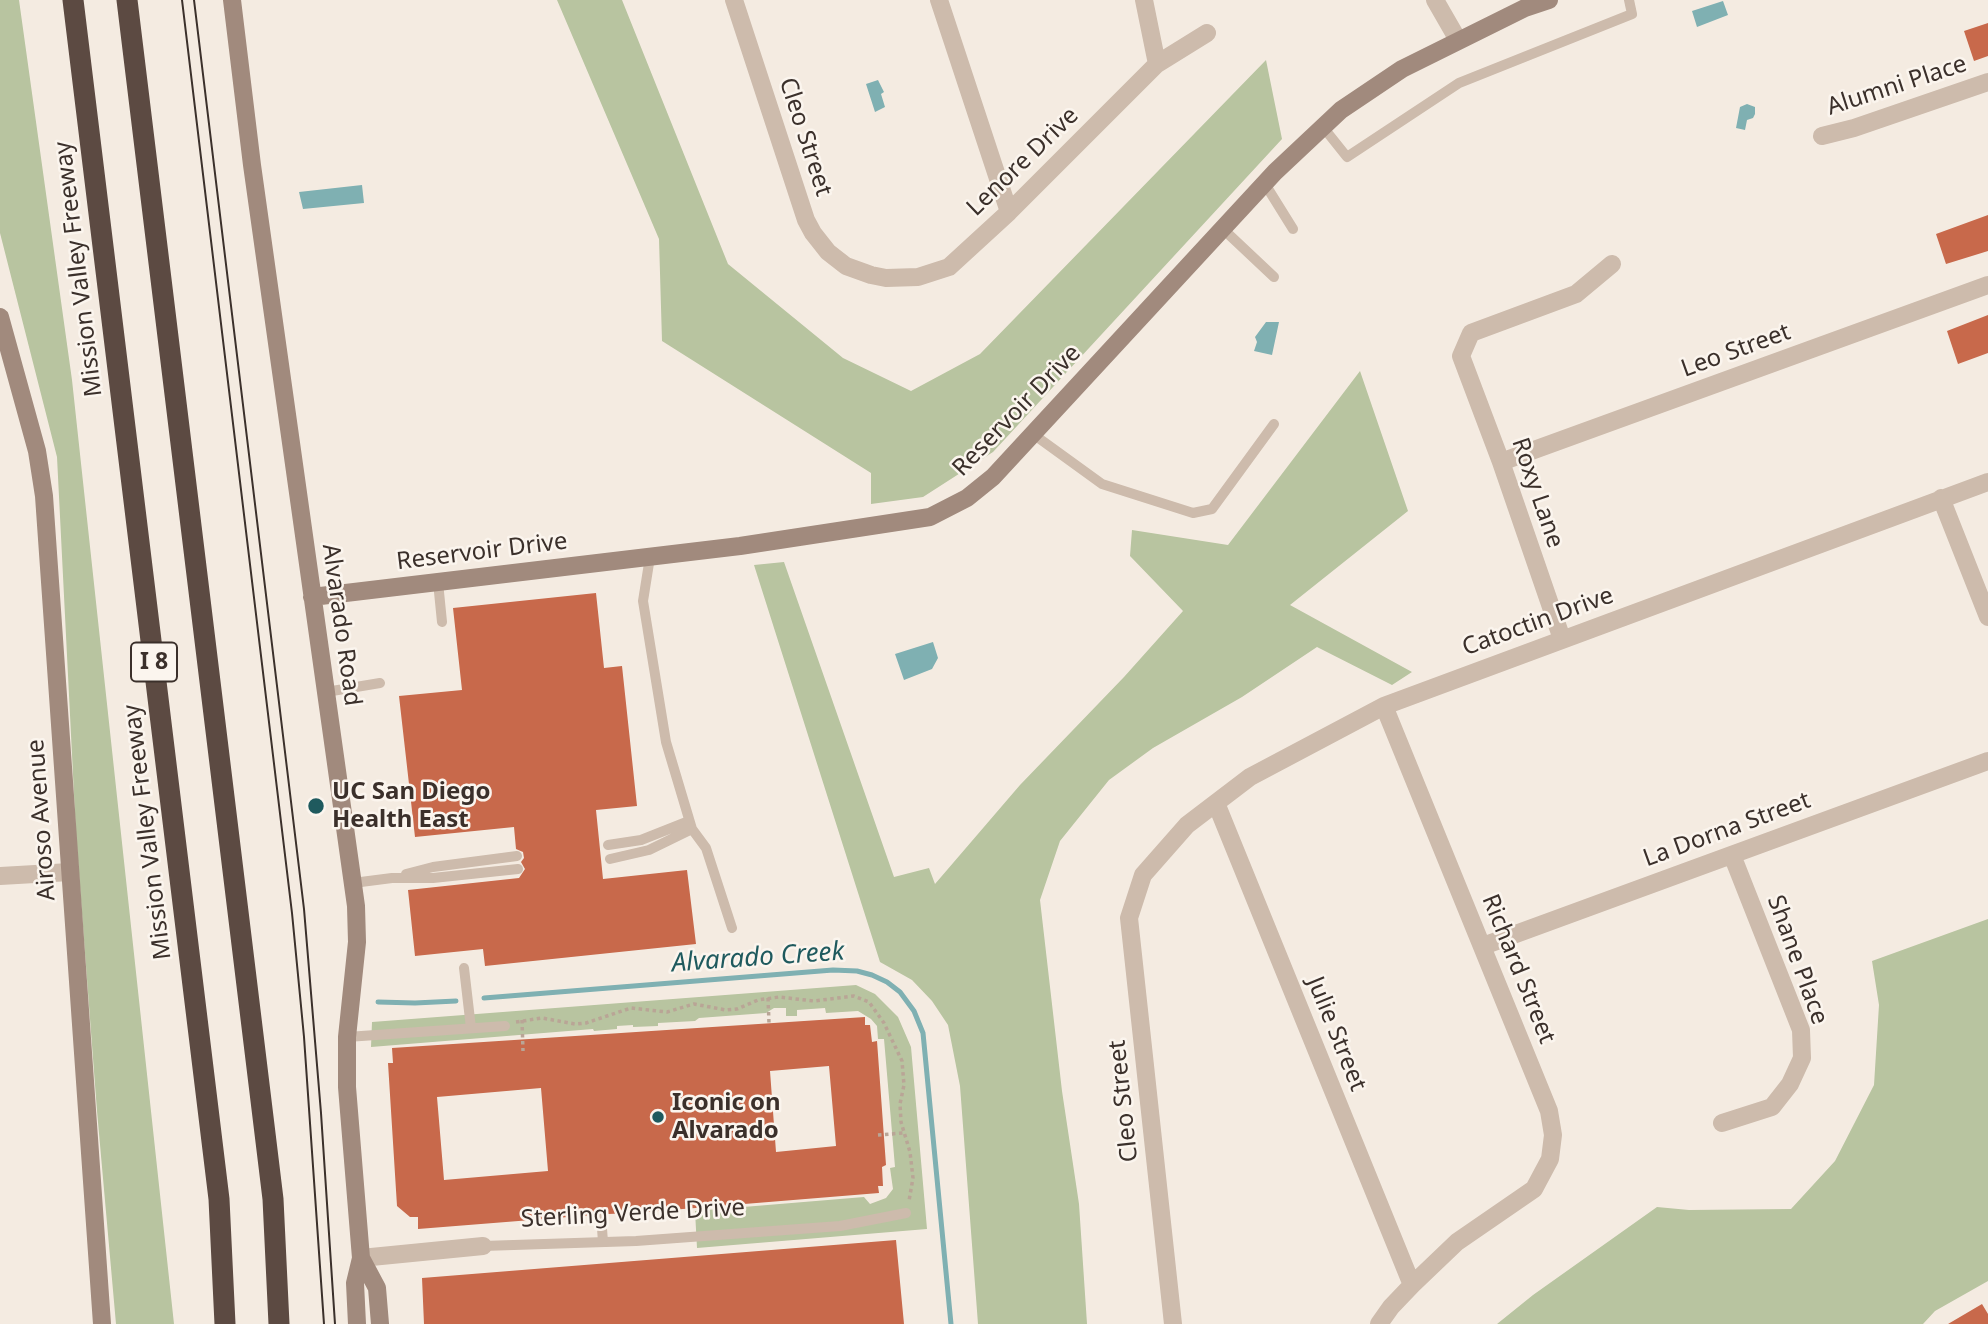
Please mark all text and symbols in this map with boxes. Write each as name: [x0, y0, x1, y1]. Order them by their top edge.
street label: Alumni Place: [1823, 50, 1971, 122]
street label: Cleo Street: [772, 74, 838, 200]
street label: Lenore Drive: [961, 102, 1085, 222]
street label: Mission Valley Freeway: [49, 140, 109, 398]
street label: Leo Street: [1678, 318, 1794, 384]
street label: Reservoir Drive: [947, 339, 1087, 483]
street label: Roxy Lane: [1505, 434, 1569, 552]
street label: Reservoir Drive: [395, 527, 569, 577]
street label: Alvarado Road: [315, 542, 367, 708]
street label: Catoctin Drive: [1459, 581, 1617, 663]
road number: I 8: [131, 642, 177, 682]
street label: Mission Valley Freeway: [118, 703, 178, 961]
street label: Airoso Avenue: [22, 738, 62, 902]
place label: UC San Diego Health East: [332, 778, 490, 834]
street label: La Dorna Street: [1639, 786, 1815, 874]
marker: UC San Diego Health East: [306, 796, 326, 816]
street label: Richard Street: [1475, 890, 1561, 1048]
street label: Shane Place: [1760, 891, 1834, 1029]
water label: Alvarado Creek: [671, 936, 845, 980]
street label: Julie Street: [1300, 973, 1372, 1095]
street label: Cleo Street: [1103, 1038, 1145, 1164]
place label: Iconic on Alvarado: [672, 1089, 781, 1145]
marker: Iconic on Alvarado: [650, 1109, 666, 1125]
street label: Sterling Verde Drive: [520, 1194, 746, 1234]

